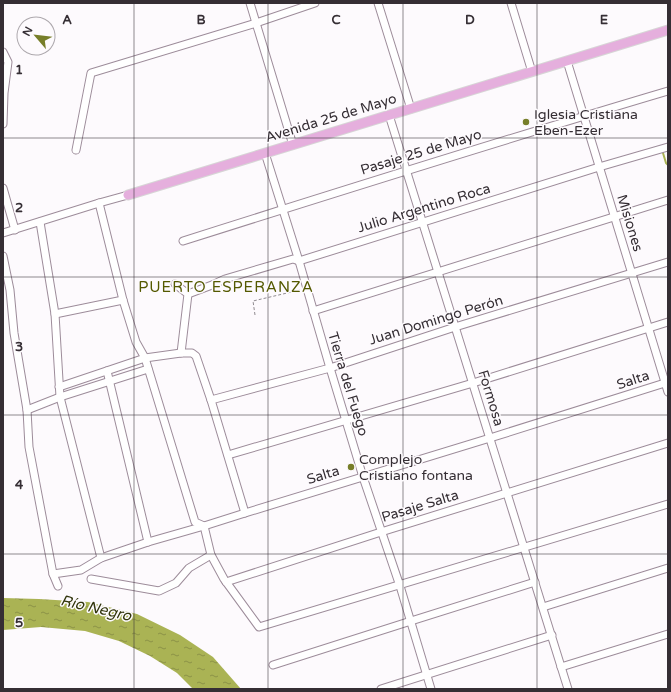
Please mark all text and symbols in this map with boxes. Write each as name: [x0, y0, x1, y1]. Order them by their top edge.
text: A: [62, 12, 72, 28]
text: B: [196, 12, 206, 28]
text: C: [331, 12, 341, 28]
text: D: [465, 12, 475, 28]
text: E: [600, 12, 608, 28]
north arrow: [16, 16, 56, 56]
text: N: [20, 25, 35, 38]
text: 1: [15, 62, 23, 78]
street label: Avenida 25 de Mayo: [263, 90, 399, 146]
place label: Iglesia Cristiana Eben-Ezer: [534, 106, 638, 139]
marker: Iglesia Cristiana Eben-Ezer: [521, 117, 531, 127]
street label: Pasaje 25 de Mayo: [359, 126, 483, 178]
street label: Julio Argentino Roca: [355, 180, 493, 236]
street label: Misiones: [613, 192, 647, 254]
text: 2: [15, 200, 23, 216]
district label: PUERTO ESPERANZA: [138, 278, 314, 296]
street label: Juan Domingo Perón: [367, 292, 505, 348]
street label: Tierra del Fuego: [324, 330, 372, 438]
text: 3: [15, 339, 23, 355]
street label: Salta: [615, 367, 651, 393]
street label: Formosa: [474, 368, 508, 428]
place label: Complejo Cristiano fontana: [359, 451, 473, 484]
street label: Salta: [305, 462, 341, 488]
marker: Complejo Cristiano fontana: [346, 462, 356, 472]
text: 4: [15, 477, 24, 493]
street label: Pasaje Salta: [379, 486, 461, 526]
water label: Río Negro: [59, 591, 134, 625]
text: 5: [15, 615, 23, 631]

